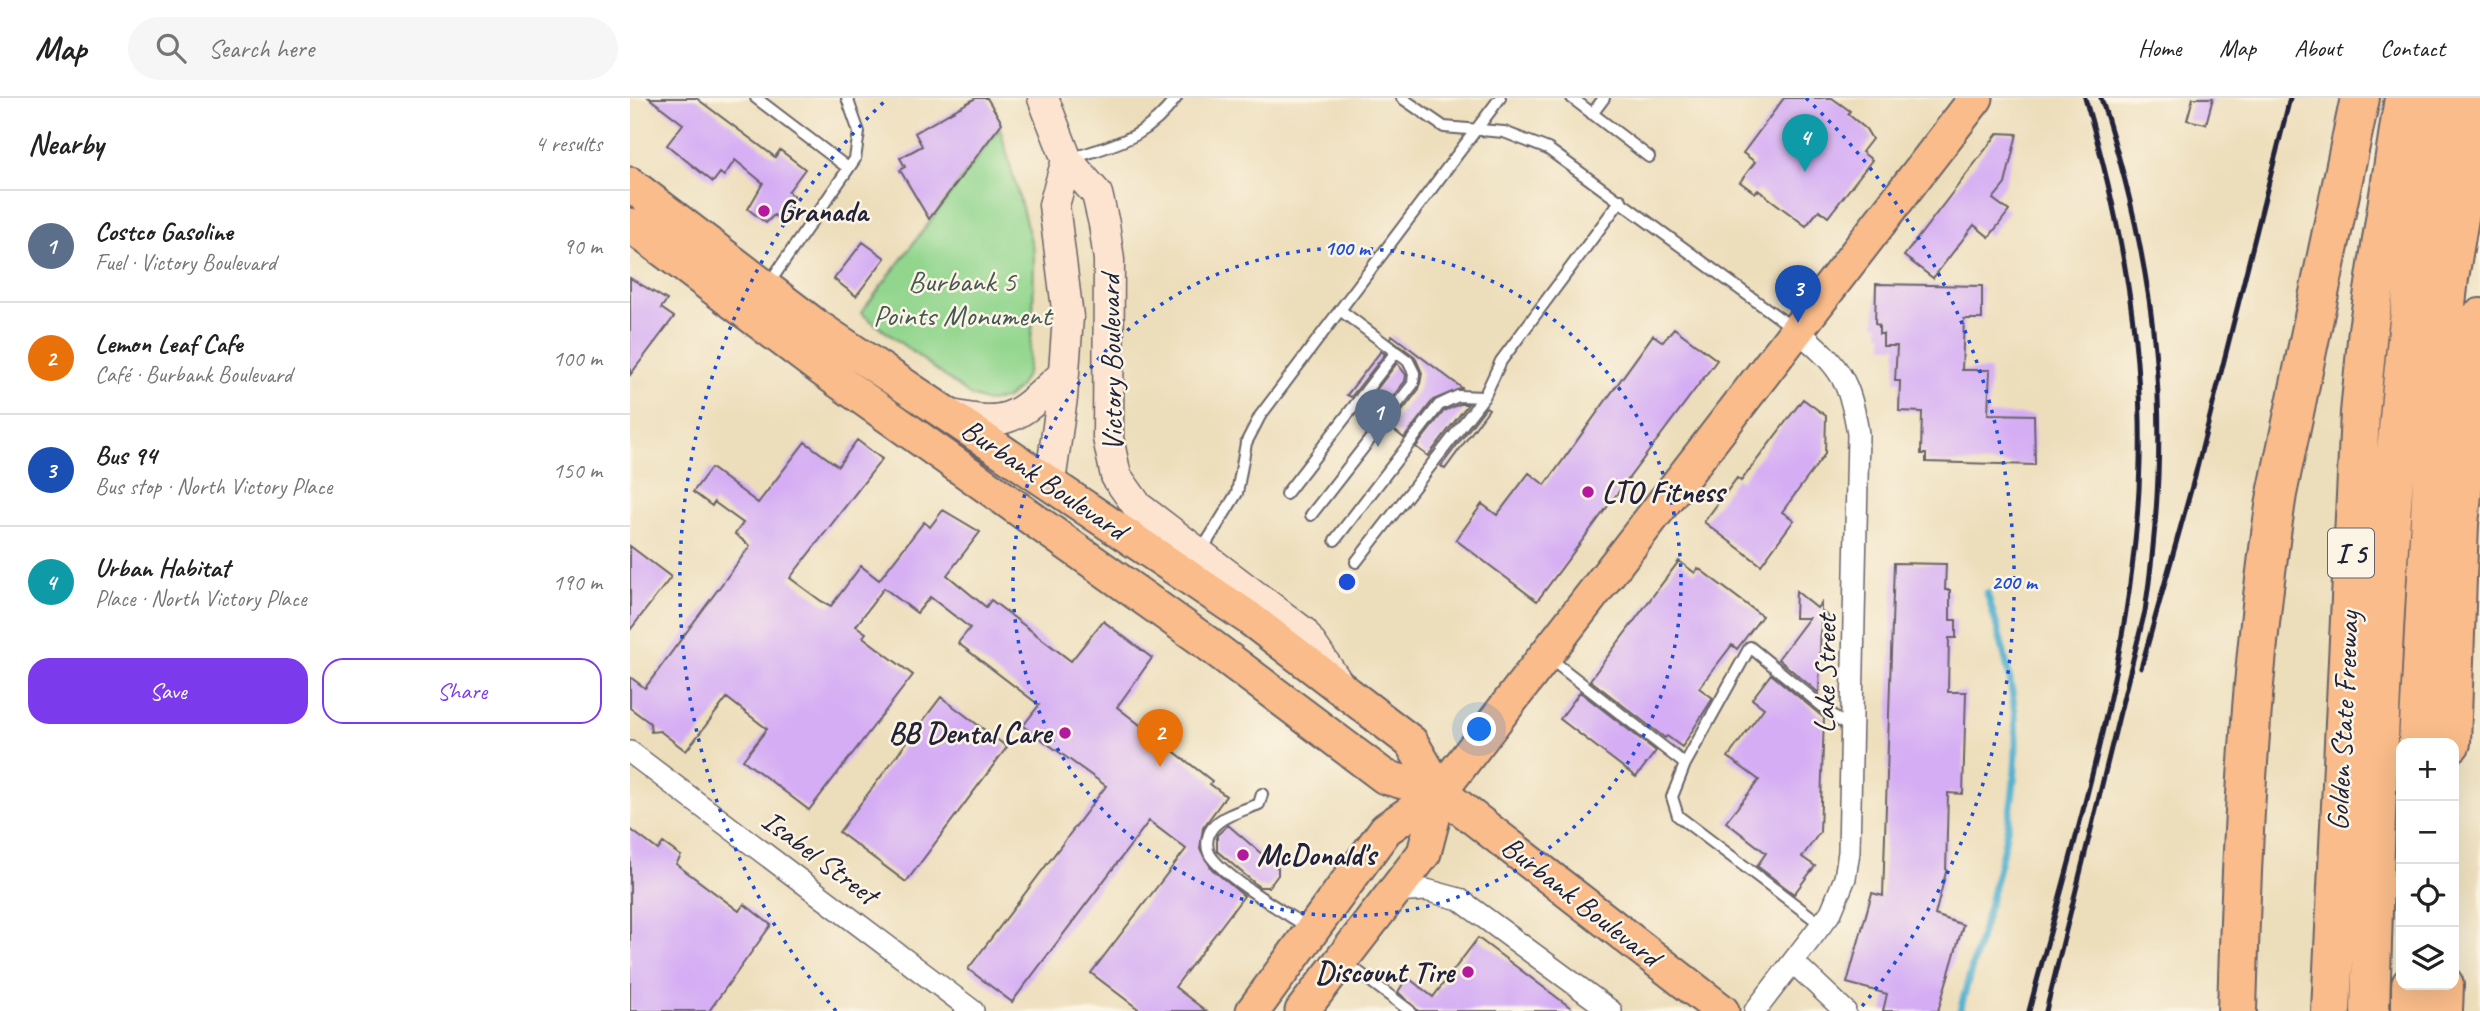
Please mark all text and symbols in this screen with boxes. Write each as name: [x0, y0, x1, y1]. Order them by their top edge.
search box: [128, 17, 618, 80]
text: Map: [35, 27, 86, 69]
icon: search: [152, 29, 190, 67]
text: Search here: [208, 32, 314, 65]
text: Home: [2138, 33, 2181, 63]
text: Map: [2219, 33, 2256, 63]
text: About: [2294, 33, 2342, 63]
text: Contact: [2380, 33, 2445, 63]
pin: 4: [1782, 114, 1828, 172]
text: Nearby: [28, 125, 104, 163]
text: 4 results: [535, 129, 602, 158]
place label: Granada: [778, 192, 870, 230]
marker: Granada: [756, 203, 772, 219]
text: Costco Gasoline: [95, 215, 233, 248]
text: 1: [46, 232, 56, 261]
text: 90 m: [563, 232, 602, 261]
text: 100 m: [1324, 235, 1372, 261]
text: Fuel · Victory Boulevard: [95, 248, 276, 277]
park label: Burbank 5 Points Monument: [873, 262, 1054, 334]
pin: 3: [1775, 265, 1821, 323]
street label: Victory Boulevard: [1090, 270, 1132, 452]
text: Lemon Leaf Cafe: [95, 327, 243, 360]
text: 2: [46, 344, 56, 373]
text: 100 m: [553, 344, 602, 373]
text: Café · Burbank Boulevard: [95, 360, 292, 389]
pin: 1: [1355, 389, 1401, 447]
street label: Burbank Boulevard: [954, 410, 1137, 551]
text: Bus 94: [95, 439, 157, 472]
text: 3: [46, 456, 56, 485]
text: 150 m: [553, 456, 602, 485]
text: Bus stop · North Victory Place: [95, 472, 332, 501]
place label: LTO Fitness: [1602, 473, 1728, 511]
marker: LTO Fitness: [1580, 484, 1596, 500]
road number: I 5: [2328, 528, 2374, 578]
text: Urban Habitat: [95, 551, 230, 584]
text: 4: [46, 568, 56, 597]
text: 190 m: [553, 568, 602, 597]
text: 200 m: [1991, 569, 2039, 595]
centre of rings: [1335, 570, 1359, 594]
text: Place · North Victory Place: [95, 584, 306, 613]
street label: Golden State Freeway: [2318, 609, 2368, 832]
street label: Lake Street: [1805, 611, 1845, 734]
button: Save: [28, 658, 308, 724]
button: Share: [322, 658, 602, 724]
pin: 2: [1137, 709, 1183, 767]
your location: [1462, 712, 1496, 746]
place label: BB Dental Care: [888, 714, 1054, 752]
marker: BB Dental Care: [1057, 725, 1073, 741]
map controls: [2396, 738, 2459, 990]
button: +: [2396, 738, 2459, 801]
street label: Isabel Street: [754, 801, 889, 915]
button: −: [2396, 801, 2459, 864]
street label: Burbank Boulevard: [1494, 827, 1671, 977]
place label: McDonald's: [1257, 836, 1379, 874]
marker: McDonald's: [1235, 847, 1251, 863]
button: locate: [2396, 864, 2459, 927]
button: layers: [2396, 927, 2459, 990]
place label: Discount Tire: [1315, 953, 1456, 991]
marker: Discount Tire: [1460, 964, 1476, 980]

